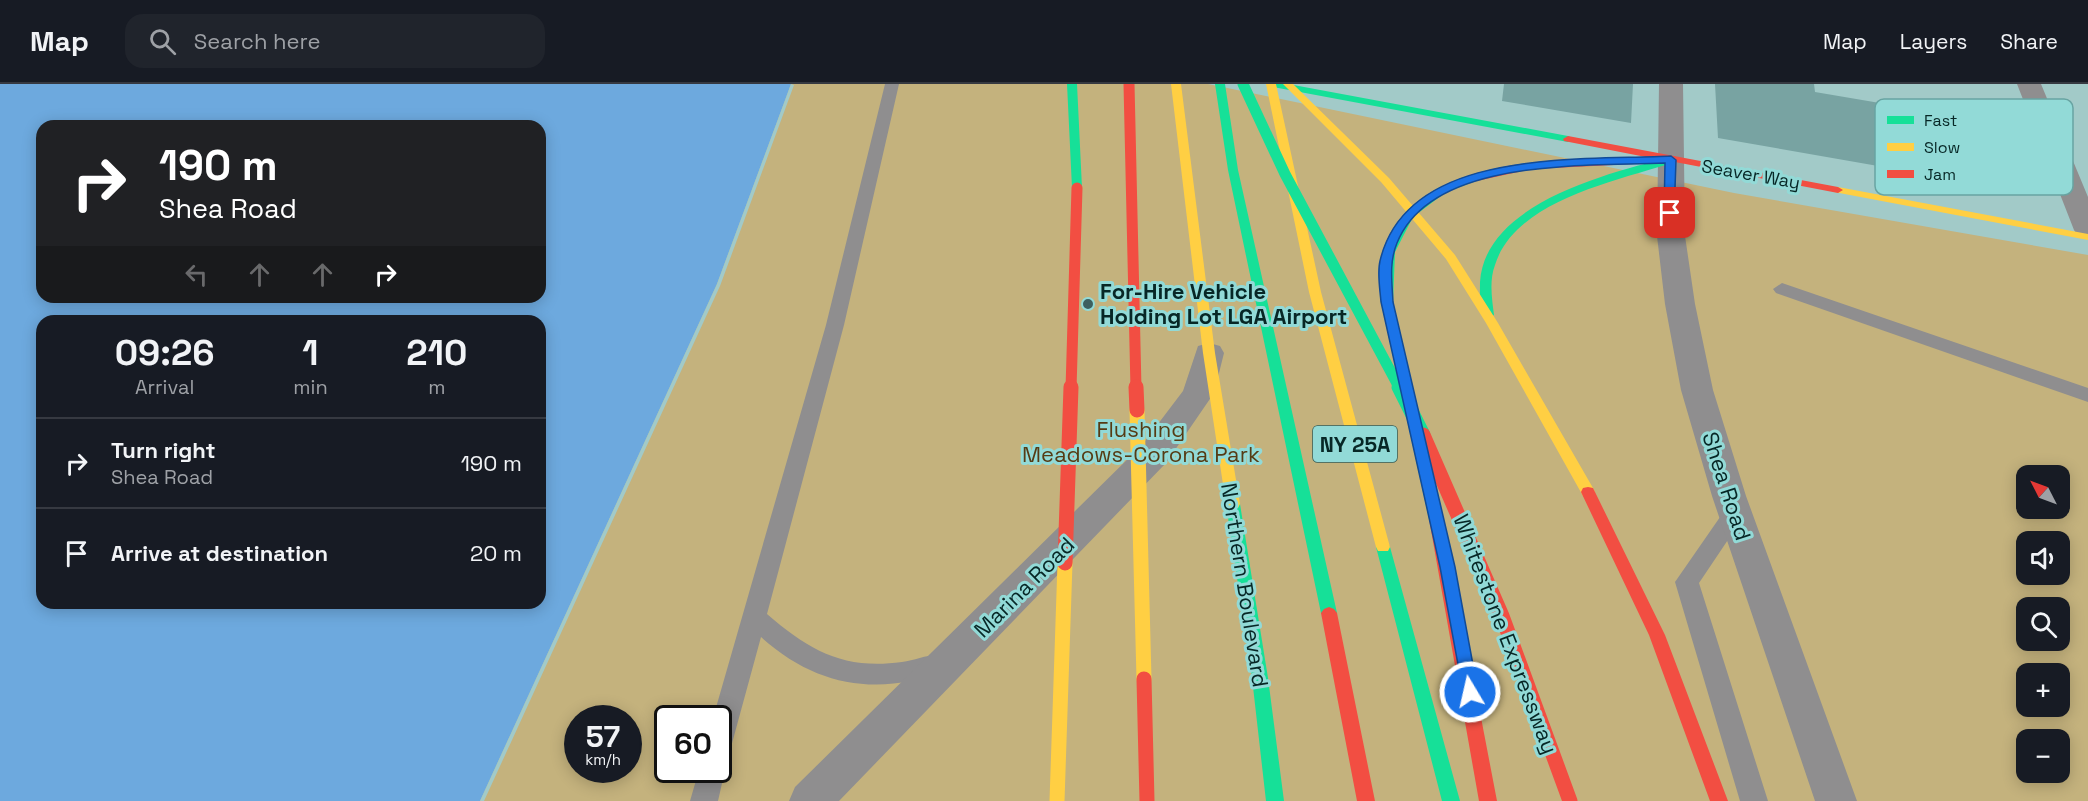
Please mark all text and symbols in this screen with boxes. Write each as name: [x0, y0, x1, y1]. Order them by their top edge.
search box: [125, 14, 545, 68]
text: Map: [30, 23, 89, 59]
icon: search: [146, 25, 179, 58]
text: Search here: [194, 27, 321, 55]
text: Map: [1823, 28, 1867, 55]
text: Layers: [1900, 28, 1967, 55]
text: Share: [2000, 28, 2058, 55]
legend: [1875, 99, 2073, 195]
text: Fast: [1924, 110, 1957, 131]
text: Slow: [1924, 137, 1960, 158]
text: 190 m: [159, 139, 278, 192]
icon: right: [60, 144, 138, 222]
street label: Seaver Way: [1700, 154, 1802, 194]
text: Jam: [1924, 164, 1956, 185]
pin: [1644, 187, 1695, 238]
text: Shea Road: [159, 191, 297, 226]
icon: arrive: [1653, 196, 1686, 229]
icon: left: [180, 258, 213, 291]
icon: ahead: [243, 258, 276, 291]
icon: ahead: [306, 258, 339, 291]
icon: right: [369, 258, 402, 291]
place label: For-Hire Vehicle Holding Lot LGA Airport: [1100, 277, 1347, 330]
marker: For-Hire Vehicle Holding Lot LGA Airport: [1081, 297, 1095, 311]
text: 09:26: [115, 330, 215, 376]
text: 1: [302, 330, 319, 376]
text: 210: [406, 330, 467, 376]
text: Arrival: [135, 374, 194, 400]
text: min: [293, 374, 328, 400]
text: m: [428, 374, 445, 400]
park label: Flushing Meadows-Corona Park: [1022, 415, 1260, 468]
road number: NY 25A: [1313, 426, 1397, 462]
street label: Shea Road: [1696, 428, 1758, 544]
text: Turn right: [111, 436, 216, 464]
icon: right: [60, 447, 93, 480]
text: 190 m: [461, 449, 522, 477]
text: Shea Road: [111, 464, 213, 490]
north arrow: [2016, 465, 2070, 519]
map controls: [2016, 465, 2070, 783]
street label: Northern Boulevard: [1215, 481, 1275, 689]
street label: Whitestone Expressway: [1447, 510, 1565, 758]
street label: Marina Road: [968, 531, 1080, 643]
button: sound: [2016, 531, 2070, 585]
icon: arrive: [60, 537, 93, 570]
text: Arrive at destination: [111, 539, 328, 567]
text: 20 m: [470, 539, 522, 567]
button: search: [2016, 597, 2070, 651]
position arrow: [1438, 660, 1502, 724]
button: +: [2016, 663, 2070, 717]
speed limit sign: 60: [654, 705, 732, 783]
text: 57: [586, 717, 620, 756]
button: −: [2016, 729, 2070, 783]
text: km/h: [585, 750, 621, 769]

